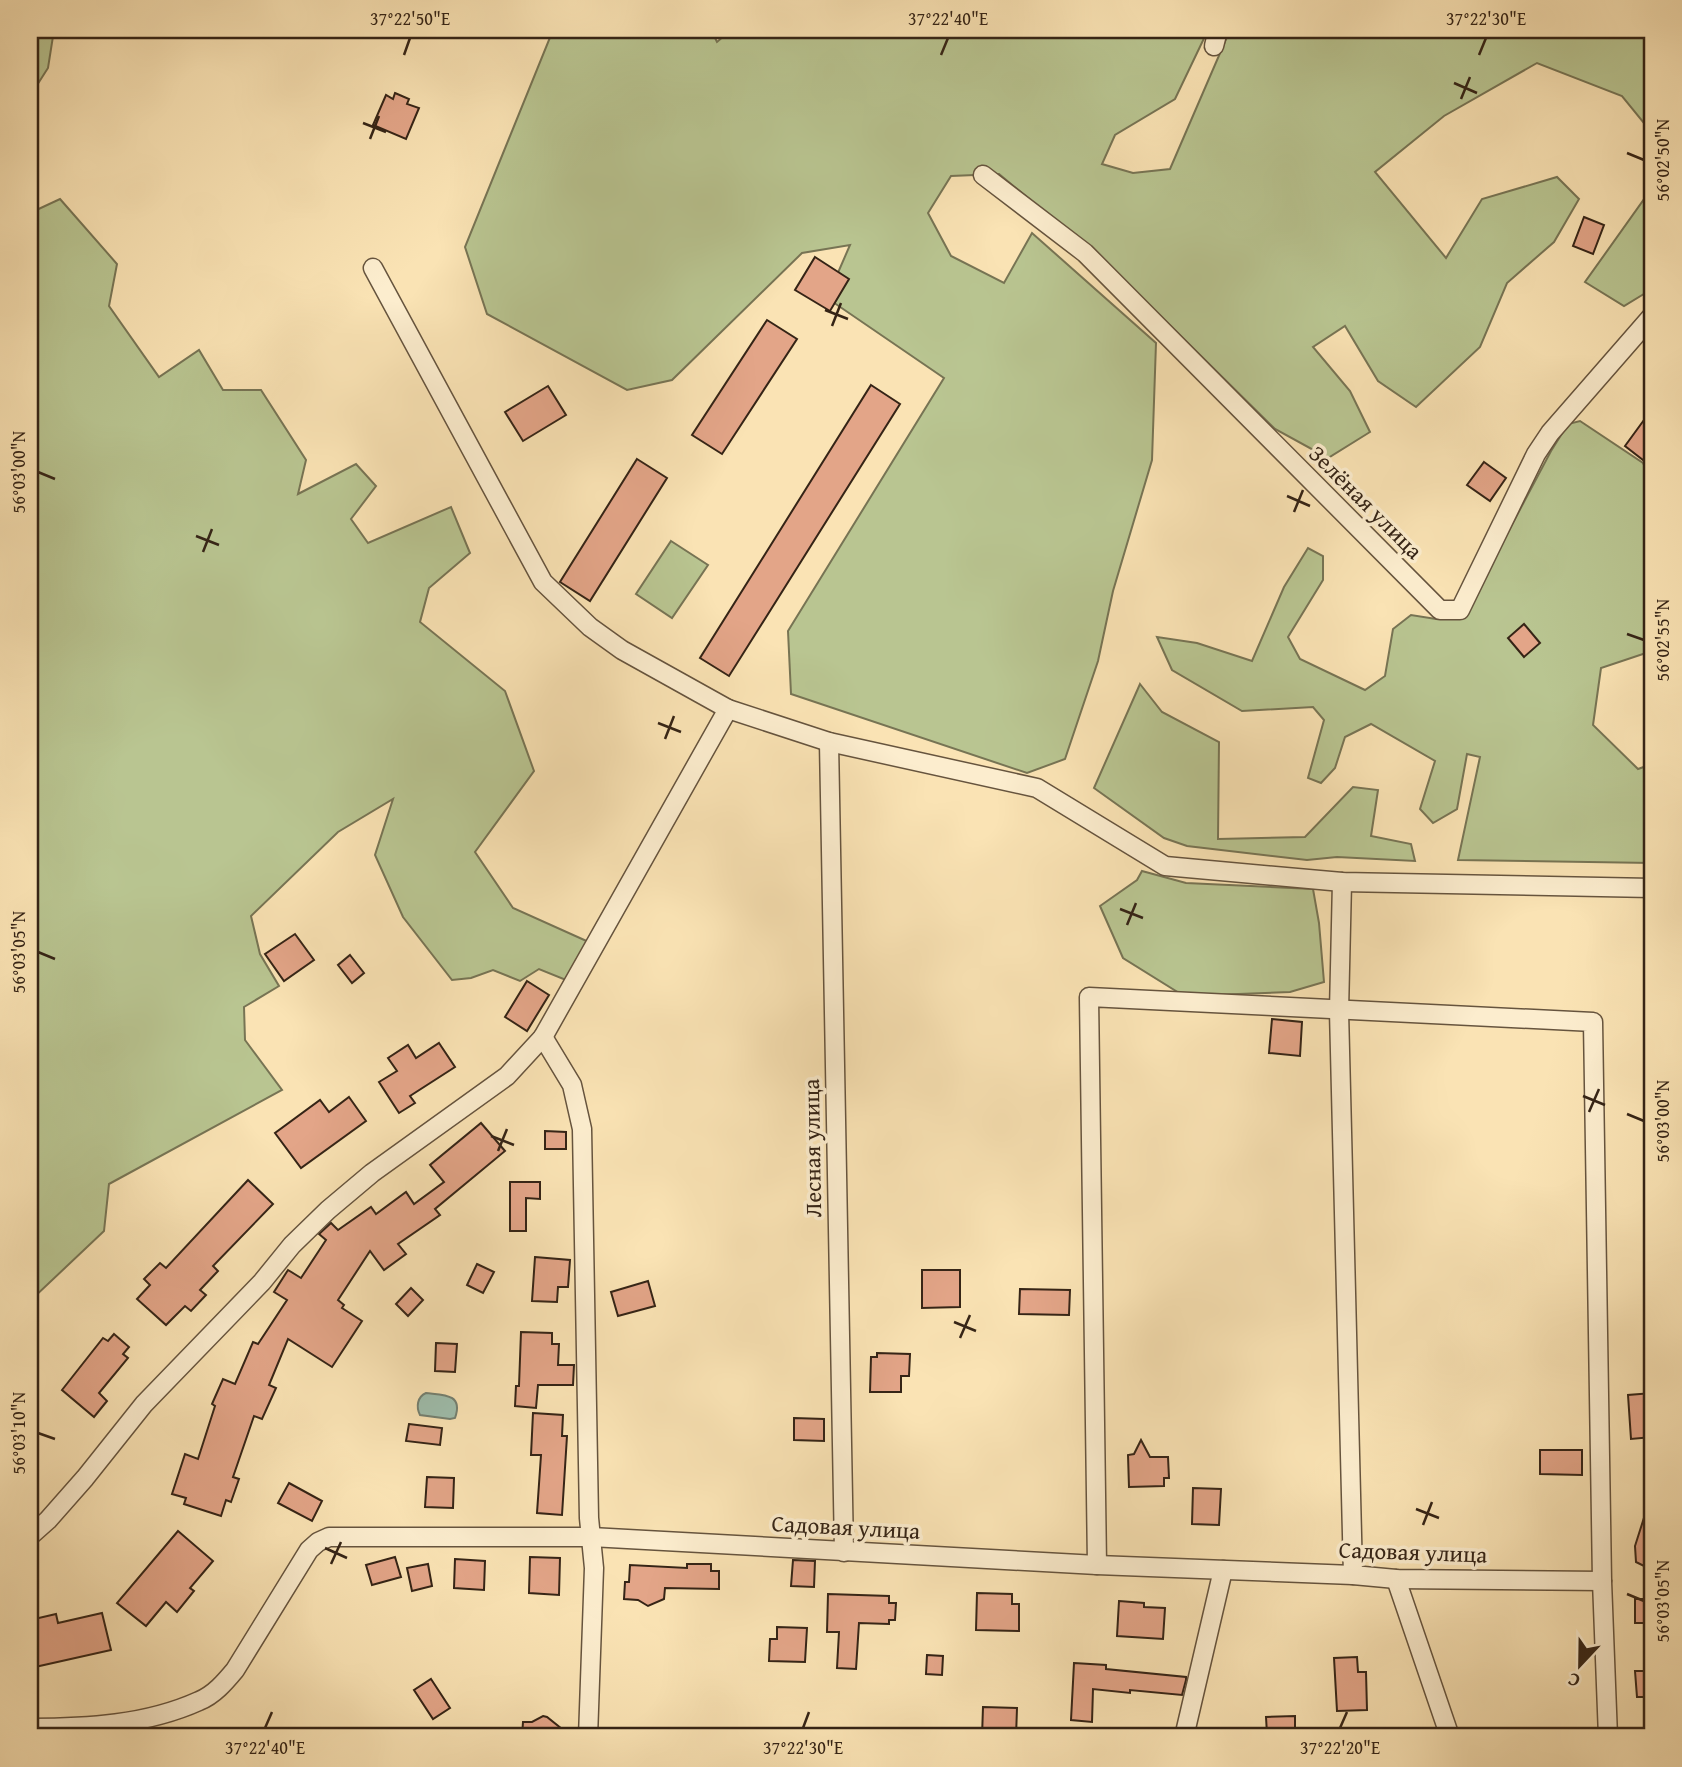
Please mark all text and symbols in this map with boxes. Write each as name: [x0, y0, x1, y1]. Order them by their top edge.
text: 37°22'50"E: [370, 5, 450, 32]
text: 37°22'40"E: [908, 5, 988, 32]
text: 37°22'30"E: [1446, 5, 1526, 32]
text: 56°02'50"N: [1649, 118, 1676, 201]
text: 56°03'00"N: [5, 430, 32, 513]
street label: Зелёная улица: [1302, 437, 1431, 566]
text: 56°02'55"N: [1649, 598, 1676, 681]
text: 56°03'05"N: [5, 910, 32, 993]
street label: Лесная улица: [794, 1078, 829, 1218]
text: 56°03'00"N: [1649, 1079, 1676, 1162]
text: 56°03'10"N: [5, 1391, 32, 1474]
street label: Садовая улица: [771, 1506, 921, 1547]
street label: Садовая улица: [1338, 1532, 1488, 1571]
text: 56°03'05"N: [1649, 1559, 1676, 1642]
north arrow: [1546, 1630, 1616, 1700]
text: С: [1563, 1666, 1584, 1696]
text: 37°22'40"E: [225, 1734, 305, 1761]
text: 37°22'30"E: [763, 1734, 843, 1761]
text: 37°22'20"E: [1300, 1734, 1380, 1761]

